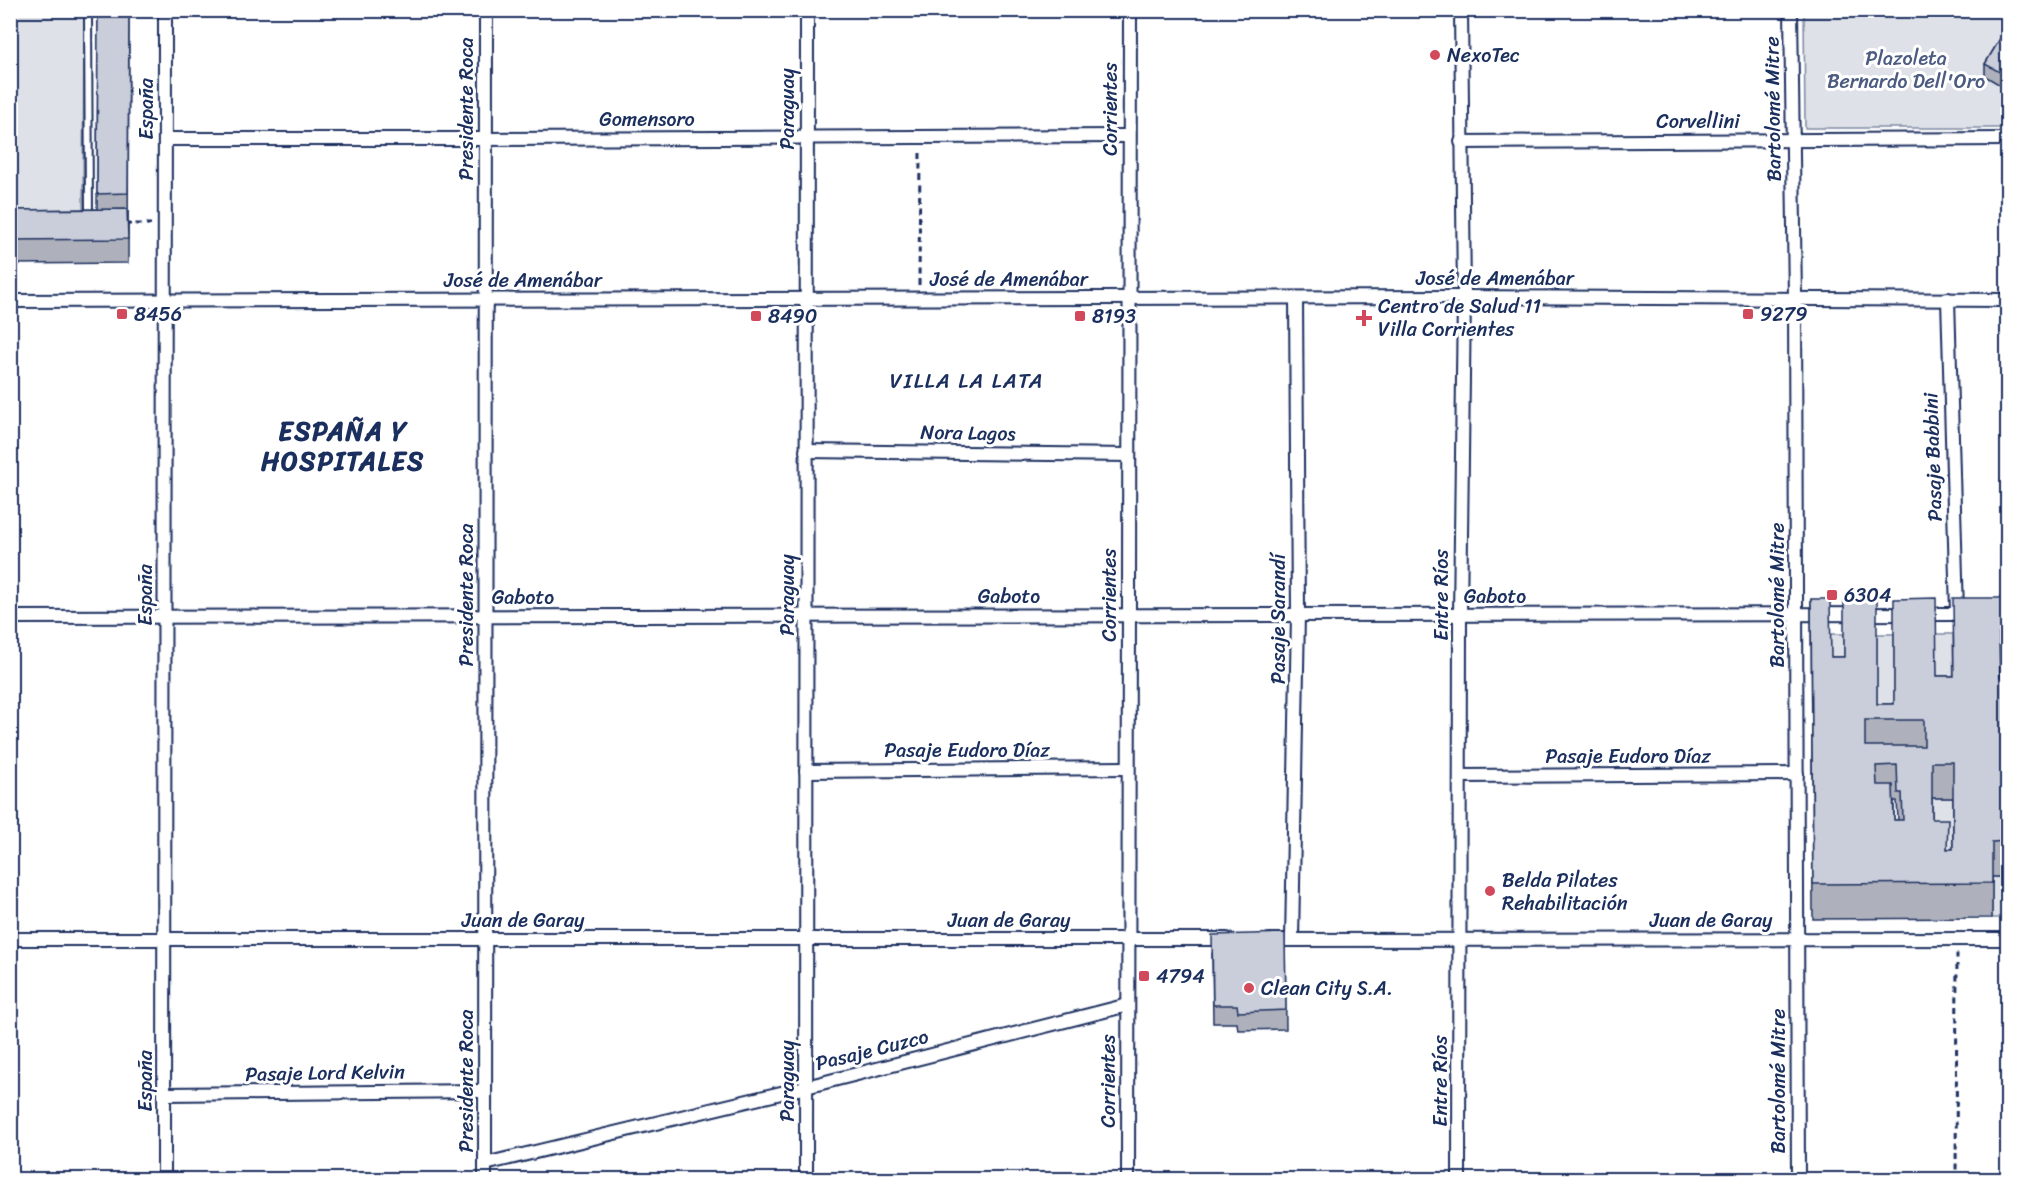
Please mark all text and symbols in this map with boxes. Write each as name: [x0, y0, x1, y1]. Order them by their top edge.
street label: Bartolomé Mitre: [1754, 36, 1792, 182]
street label: Presidente Roca: [449, 38, 484, 180]
place label: NexoTec: [1447, 38, 1520, 73]
park label: Plazoleta Bernardo Dell'Oro: [1827, 41, 1985, 99]
marker: NexoTec: [1428, 48, 1442, 62]
street label: Corrientes: [1093, 62, 1128, 156]
street label: Paraguay: [770, 67, 805, 150]
street label: España: [129, 77, 164, 140]
street label: Gomensoro: [599, 102, 695, 137]
street label: Corvellini: [1656, 104, 1741, 139]
street label: José de Amenábar: [1415, 261, 1575, 296]
street label: José de Amenábar: [929, 262, 1089, 297]
street label: José de Amenábar: [443, 263, 603, 298]
place label: Centro de Salud 11 Villa Corrientes: [1378, 289, 1541, 347]
place label: 8456: [134, 297, 182, 332]
place label: 9279: [1760, 297, 1808, 332]
place label: 8490: [768, 299, 817, 334]
place label: 8193: [1092, 299, 1136, 334]
marker: 8456: [115, 307, 129, 321]
marker: 9279: [1741, 307, 1755, 321]
marker: 8490: [749, 309, 763, 323]
marker: 8193: [1073, 309, 1087, 323]
marker: Centro de Salud 11 Villa Corrientes: [1355, 309, 1373, 327]
district label: VILLA LA LATA: [890, 362, 1044, 400]
street label: Pasaje Babbini: [1913, 392, 1953, 522]
district label: ESPAÑA Y HOSPITALES: [261, 408, 425, 484]
street label: Nora Lagos: [920, 415, 1017, 451]
street label: Bartolomé Mitre: [1760, 522, 1795, 668]
street label: Presidente Roca: [449, 524, 484, 666]
street label: Corrientes: [1092, 548, 1127, 642]
street label: Entre Ríos: [1424, 549, 1459, 641]
street label: Pasaje Sarandí: [1261, 551, 1296, 684]
street label: Paraguay: [770, 553, 805, 636]
street label: España: [128, 563, 163, 626]
place label: 6304: [1844, 578, 1891, 613]
street label: Gaboto: [978, 579, 1040, 614]
street label: Gaboto: [1464, 579, 1526, 614]
street label: Gaboto: [492, 580, 554, 615]
marker: 6304: [1825, 588, 1839, 602]
street label: Pasaje Eudoro Díaz: [884, 733, 1050, 768]
street label: Pasaje Eudoro Díaz: [1545, 739, 1711, 774]
place label: Belda Pilates Rehabilitación: [1502, 863, 1628, 921]
marker: Belda Pilates Rehabilitación: [1483, 884, 1497, 898]
street label: Juan de Garay: [461, 903, 585, 938]
street label: Juan de Garay: [947, 903, 1071, 938]
street label: Juan de Garay: [1649, 903, 1773, 938]
place label: 4794: [1156, 959, 1205, 994]
marker: 4794: [1137, 969, 1151, 983]
place label: Clean City S.A.: [1261, 971, 1393, 1006]
marker: Clean City S.A.: [1242, 981, 1256, 995]
street label: Bartolomé Mitre: [1761, 1008, 1796, 1154]
street label: Presidente Roca: [449, 1010, 484, 1152]
street label: Pasaje Cuzco: [812, 1019, 932, 1081]
street label: Corrientes: [1091, 1034, 1126, 1128]
street label: Entre Ríos: [1423, 1035, 1458, 1127]
street label: Paraguay: [770, 1039, 805, 1122]
street label: España: [128, 1049, 163, 1112]
street label: Pasaje Lord Kelvin: [245, 1054, 405, 1092]

